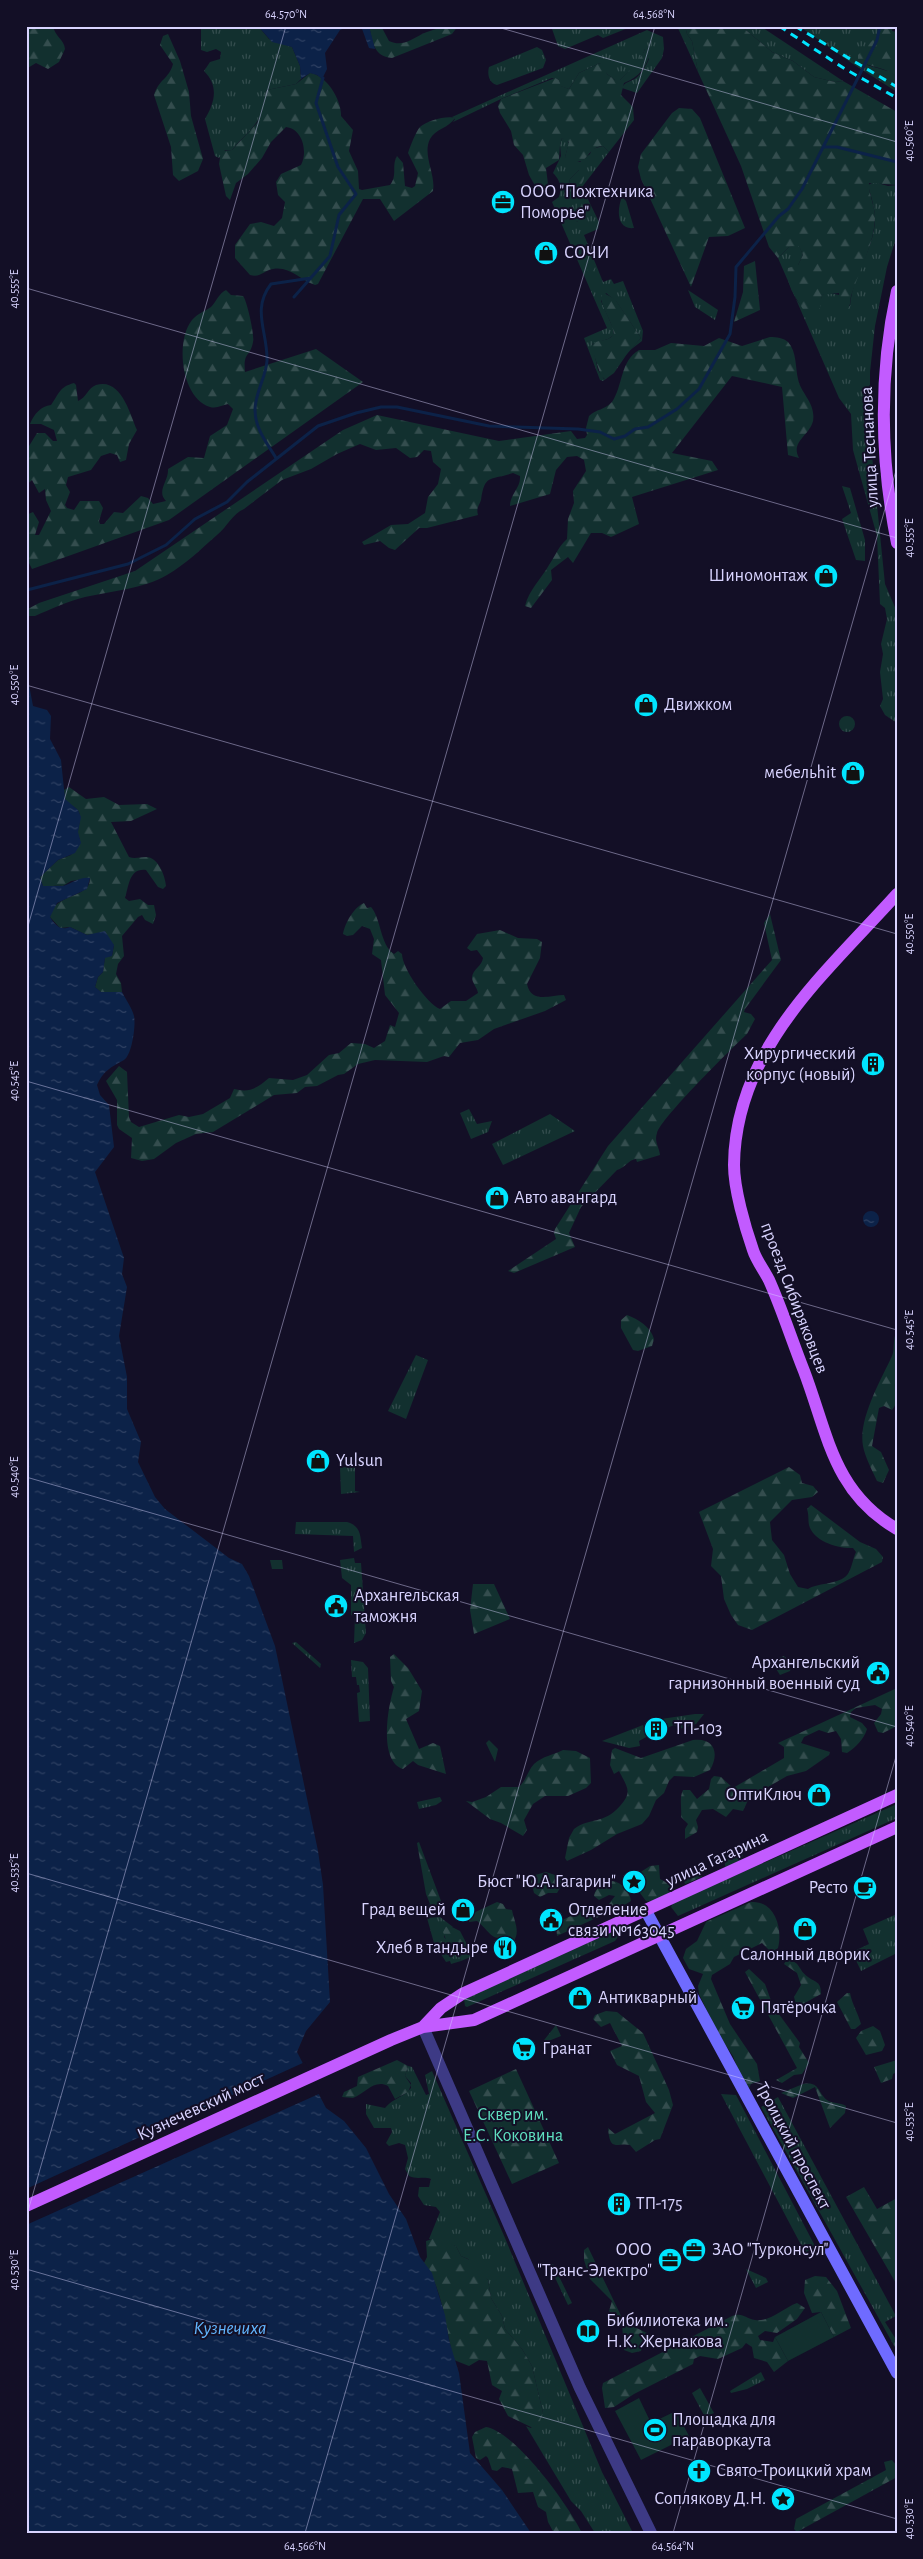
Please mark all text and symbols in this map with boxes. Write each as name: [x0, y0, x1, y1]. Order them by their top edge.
text: 64.570°N: [265, 8, 307, 20]
text: 64.568°N: [633, 8, 675, 20]
text: 40.560°E: [903, 120, 915, 162]
place label: ООО "Пожтехника Поморье": [520, 183, 654, 222]
office icon: ООО "Пожтехника Поморье": [490, 189, 516, 215]
shop icon: СОЧИ: [533, 240, 559, 266]
place label: СОЧИ: [564, 244, 610, 262]
text: 40.555°E: [8, 269, 20, 309]
street label: улица Теснанова: [858, 386, 882, 509]
text: 40.555°E: [903, 518, 915, 558]
shop icon: Шиномонтаж: [813, 563, 839, 589]
place label: Шиномонтаж: [709, 567, 808, 585]
text: 40.550°E: [8, 665, 20, 705]
shop icon: Движком: [633, 692, 659, 718]
place label: Движком: [664, 696, 732, 714]
shop icon: мебельhit: [840, 760, 866, 786]
place label: мебельhit: [764, 763, 836, 782]
text: 40.550°E: [903, 914, 915, 954]
place label: Хирургический корпус (новый): [744, 1045, 856, 1084]
building icon: Хирургический корпус (новый): [860, 1051, 886, 1077]
text: 40.545°E: [8, 1061, 20, 1101]
shop icon: Авто авангард: [484, 1185, 510, 1211]
place label: Авто авангард: [514, 1189, 617, 1207]
street label: проезд Сибиряковцев: [757, 1220, 832, 1376]
text: 40.545°E: [903, 1310, 915, 1350]
shop icon: Yulsun: [305, 1448, 331, 1474]
place label: Yulsun: [336, 1452, 383, 1470]
text: 40.540°E: [8, 1456, 20, 1498]
place label: Архангельская таможня: [353, 1587, 460, 1626]
public building icon: Архангельская таможня: [323, 1593, 349, 1619]
place label: Архангельский гарнизонный военный суд: [668, 1654, 860, 1693]
public building icon: Архангельский гарнизонный военный суд: [865, 1660, 891, 1686]
text: 40.540°E: [903, 1705, 915, 1747]
building icon: ТП-103: [643, 1716, 669, 1742]
place label: ТП-103: [674, 1720, 723, 1738]
shop icon: ОптиКлюч: [806, 1782, 832, 1808]
place label: ОптиКлюч: [726, 1786, 802, 1804]
street label: улица Гагарина: [662, 1827, 771, 1891]
text: 40.535°E: [8, 1853, 20, 1893]
place icon: Бюст "Ю.А.Гагарин": [621, 1869, 647, 1895]
place label: Бюст "Ю.А.Гагарин": [477, 1873, 616, 1891]
cafe icon: Ресто: [852, 1875, 878, 1901]
place label: Ресто: [809, 1879, 848, 1897]
shop icon: Град вещей: [450, 1897, 476, 1923]
place label: Град вещей: [361, 1901, 446, 1919]
place label: Отделение связи №163045: [568, 1901, 675, 1940]
public building icon: Отделение связи №163045: [538, 1907, 564, 1933]
shop icon: Салонный дворик: [792, 1916, 818, 1942]
restaurant icon: Хлеб в тандыре: [492, 1935, 518, 1961]
place label: Хлеб в тандыре: [376, 1938, 488, 1957]
place label: Салонный дворик: [740, 1946, 871, 1964]
shop icon: Антикварный: [567, 1985, 593, 2011]
place label: Антикварный: [598, 1989, 697, 2007]
supermarket icon: Пятёрочка: [730, 1995, 756, 2021]
place label: Пятёрочка: [760, 1999, 837, 2017]
supermarket icon: Гранат: [511, 2036, 537, 2062]
place label: Гранат: [542, 2040, 592, 2058]
street label: Кузнечевский мост: [135, 2069, 268, 2144]
street label: Троицкий проспект: [752, 2080, 834, 2213]
text: 40.535°E: [903, 2102, 915, 2142]
park label: Сквер им. Е.С. Коковина: [463, 2106, 563, 2145]
building icon: ТП-175: [606, 2191, 632, 2217]
place label: ТП-175: [636, 2195, 683, 2213]
office icon: ЗАО "Турконсул": [681, 2237, 707, 2263]
place label: ООО "Транс-Электро": [537, 2241, 652, 2280]
place label: ЗАО "Турконсул": [712, 2241, 829, 2259]
office icon: ООО "Транс-Электро": [657, 2247, 683, 2273]
text: 40.530°E: [8, 2250, 20, 2290]
place label: Бибилиотека им. Н.К. Жернакова: [606, 2311, 728, 2351]
library icon: Бибилиотека им. Н.К. Жернакова: [575, 2318, 601, 2344]
water label: Кузнечиха: [194, 2319, 266, 2338]
place label: Площадка для параворкаута: [672, 2411, 776, 2450]
sports icon: Площадка для параворкаута: [642, 2417, 668, 2443]
church icon: Свято-Троицкий храм: [686, 2458, 712, 2484]
place label: Свято-Троицкий храм: [716, 2462, 872, 2480]
place icon: Соплякову Д.Н.: [770, 2486, 796, 2512]
place label: Соплякову Д.Н.: [654, 2490, 766, 2508]
text: 40.530°E: [903, 2499, 915, 2539]
text: 64.566°N: [284, 2540, 326, 2552]
text: 64.564°N: [652, 2540, 694, 2552]

